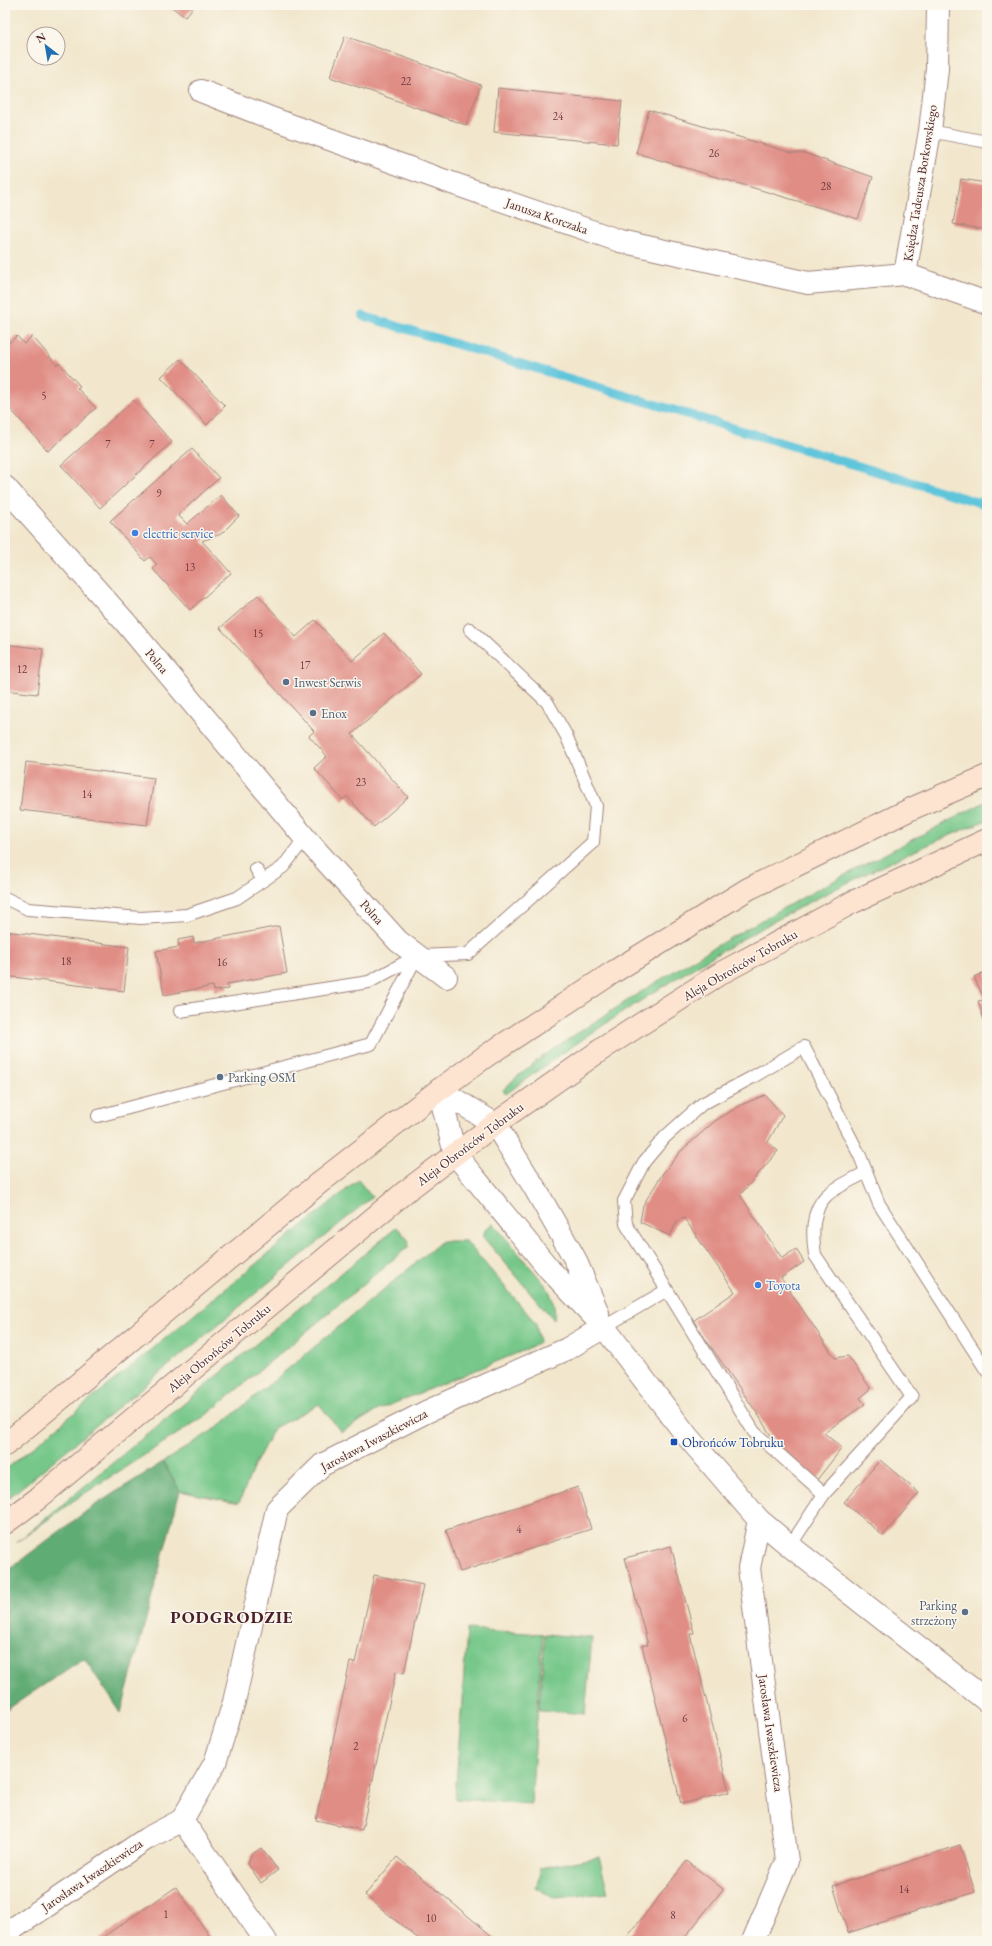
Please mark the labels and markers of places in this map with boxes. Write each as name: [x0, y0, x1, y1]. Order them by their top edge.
place label: electric service: [143, 525, 214, 542]
marker: electric service: [130, 528, 140, 538]
place label: Inwest Serwis: [294, 674, 361, 691]
marker: Inwest Serwis: [281, 677, 291, 687]
place label: Enox: [321, 705, 347, 722]
marker: Enox: [308, 708, 318, 718]
place label: Parking OSM: [228, 1069, 296, 1086]
marker: Parking OSM: [215, 1072, 225, 1082]
place label: Toyota: [766, 1277, 801, 1294]
marker: Toyota: [753, 1280, 763, 1290]
place label: Obrońców Tobruku: [682, 1434, 784, 1451]
marker: Obrońców Tobruku: [669, 1437, 679, 1447]
place label: Parking strzeżony: [911, 1597, 957, 1629]
marker: Parking strzeżony: [960, 1607, 970, 1617]

